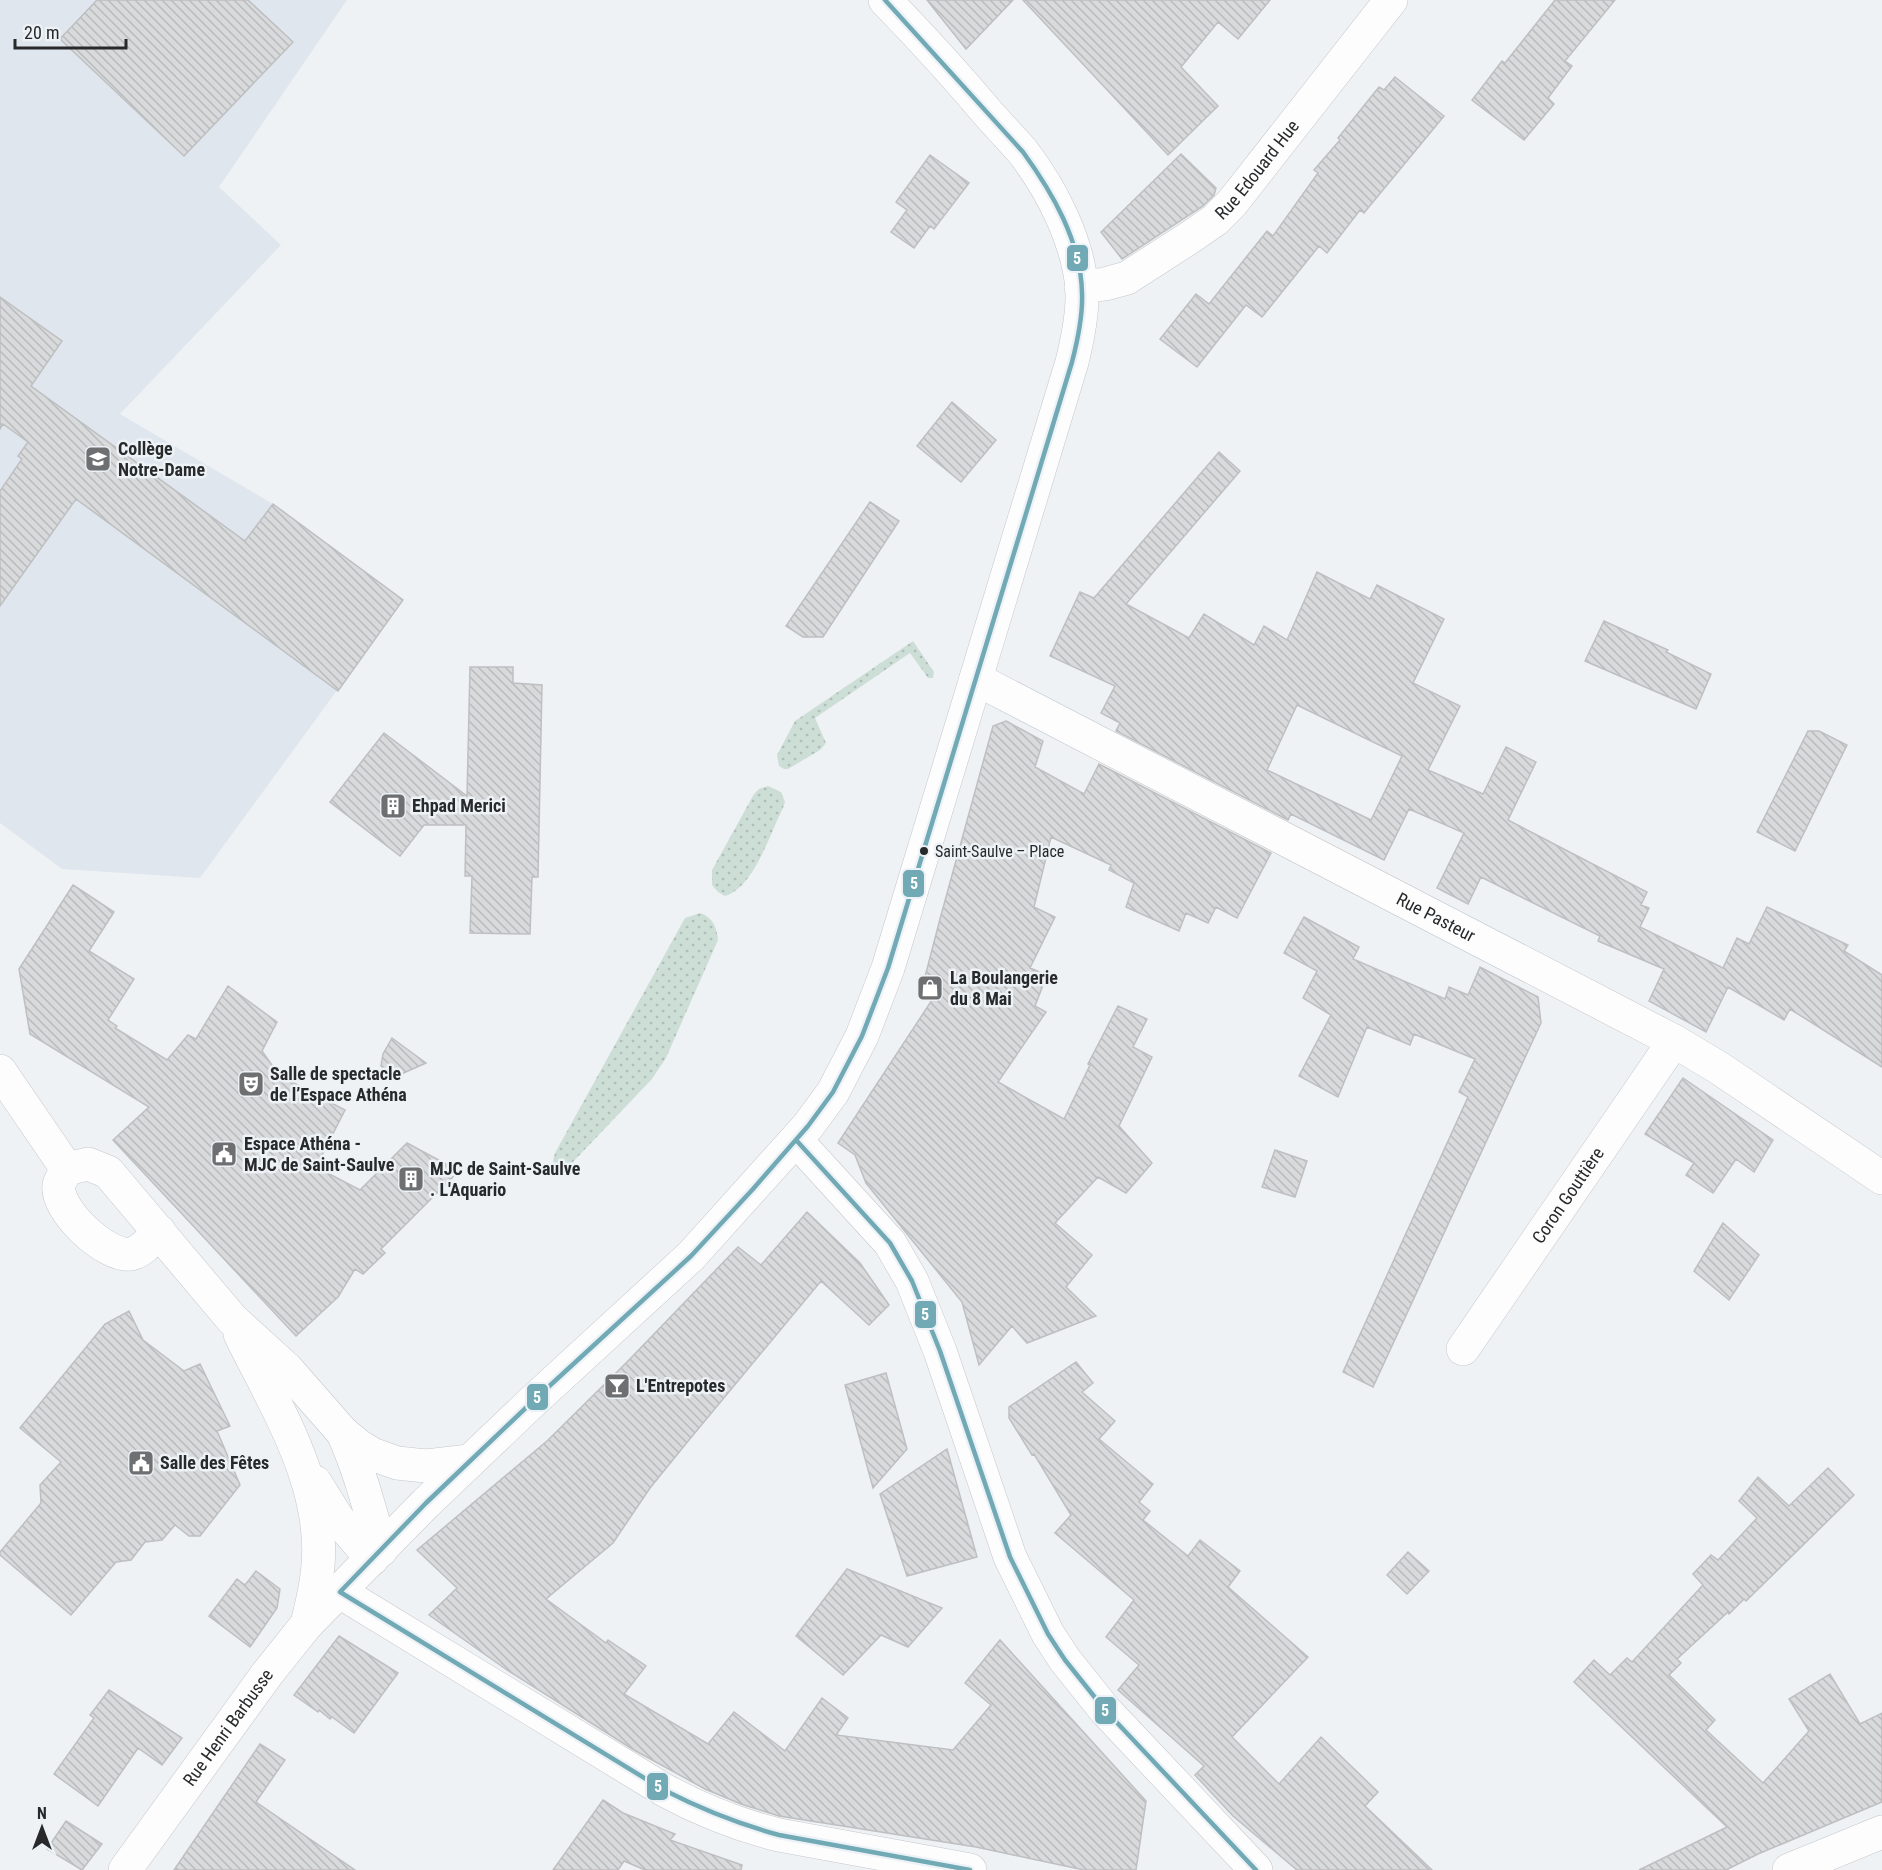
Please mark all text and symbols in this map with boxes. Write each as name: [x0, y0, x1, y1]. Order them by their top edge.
scale bar: [15, 12, 126, 50]
text: 20 m: [24, 22, 59, 43]
street label: Rue Edouard Hue: [1211, 116, 1303, 224]
line badge: 5: [1066, 244, 1089, 272]
text: 5: [1073, 249, 1081, 268]
place label: Collège Notre-Dame: [118, 438, 205, 480]
school or university icon: Collège Notre-Dame: [83, 444, 113, 474]
building icon: Ehpad Merici: [378, 791, 408, 821]
place label: Ehpad Merici: [412, 795, 506, 816]
place label: Saint-Saulve – Place: [935, 842, 1064, 861]
marker: Saint-Saulve – Place: [918, 845, 930, 857]
line badge: 5: [902, 869, 925, 898]
text: 5: [910, 874, 918, 893]
street label: Rue Pasteur: [1393, 888, 1479, 946]
place label: La Boulangerie du 8 Mai: [950, 967, 1058, 1009]
shop icon: La Boulangerie du 8 Mai: [915, 973, 945, 1003]
place label: Salle de spectacle de l’Espace Athéna: [270, 1063, 407, 1105]
theatre icon: Salle de spectacle de l’Espace Athéna: [236, 1069, 266, 1099]
place label: Espace Athéna - MJC de Saint-Saulve: [244, 1133, 395, 1175]
public building icon: Espace Athéna - MJC de Saint-Saulve: [209, 1139, 239, 1169]
street label: Coron Gouttière: [1527, 1143, 1608, 1247]
place label: MJC de Saint-Saulve . L'Aquario: [430, 1158, 581, 1200]
building icon: MJC de Saint-Saulve . L'Aquario: [396, 1164, 426, 1194]
line badge: 5: [914, 1300, 937, 1329]
text: 5: [921, 1305, 929, 1324]
bar icon: L'Entrepotes: [602, 1371, 632, 1401]
place label: L'Entrepotes: [636, 1375, 725, 1396]
line badge: 5: [526, 1383, 549, 1411]
text: 5: [533, 1388, 541, 1407]
public building icon: Salle des Fêtes: [126, 1448, 156, 1478]
place label: Salle des Fêtes: [160, 1452, 269, 1473]
street label: Rue Henri Barbusse: [178, 1665, 277, 1790]
line badge: 5: [1094, 1696, 1117, 1725]
text: 5: [1101, 1701, 1109, 1720]
line badge: 5: [646, 1772, 669, 1801]
text: 5: [654, 1777, 662, 1796]
north arrow: [12, 1798, 72, 1858]
text: N: [37, 1804, 47, 1823]

